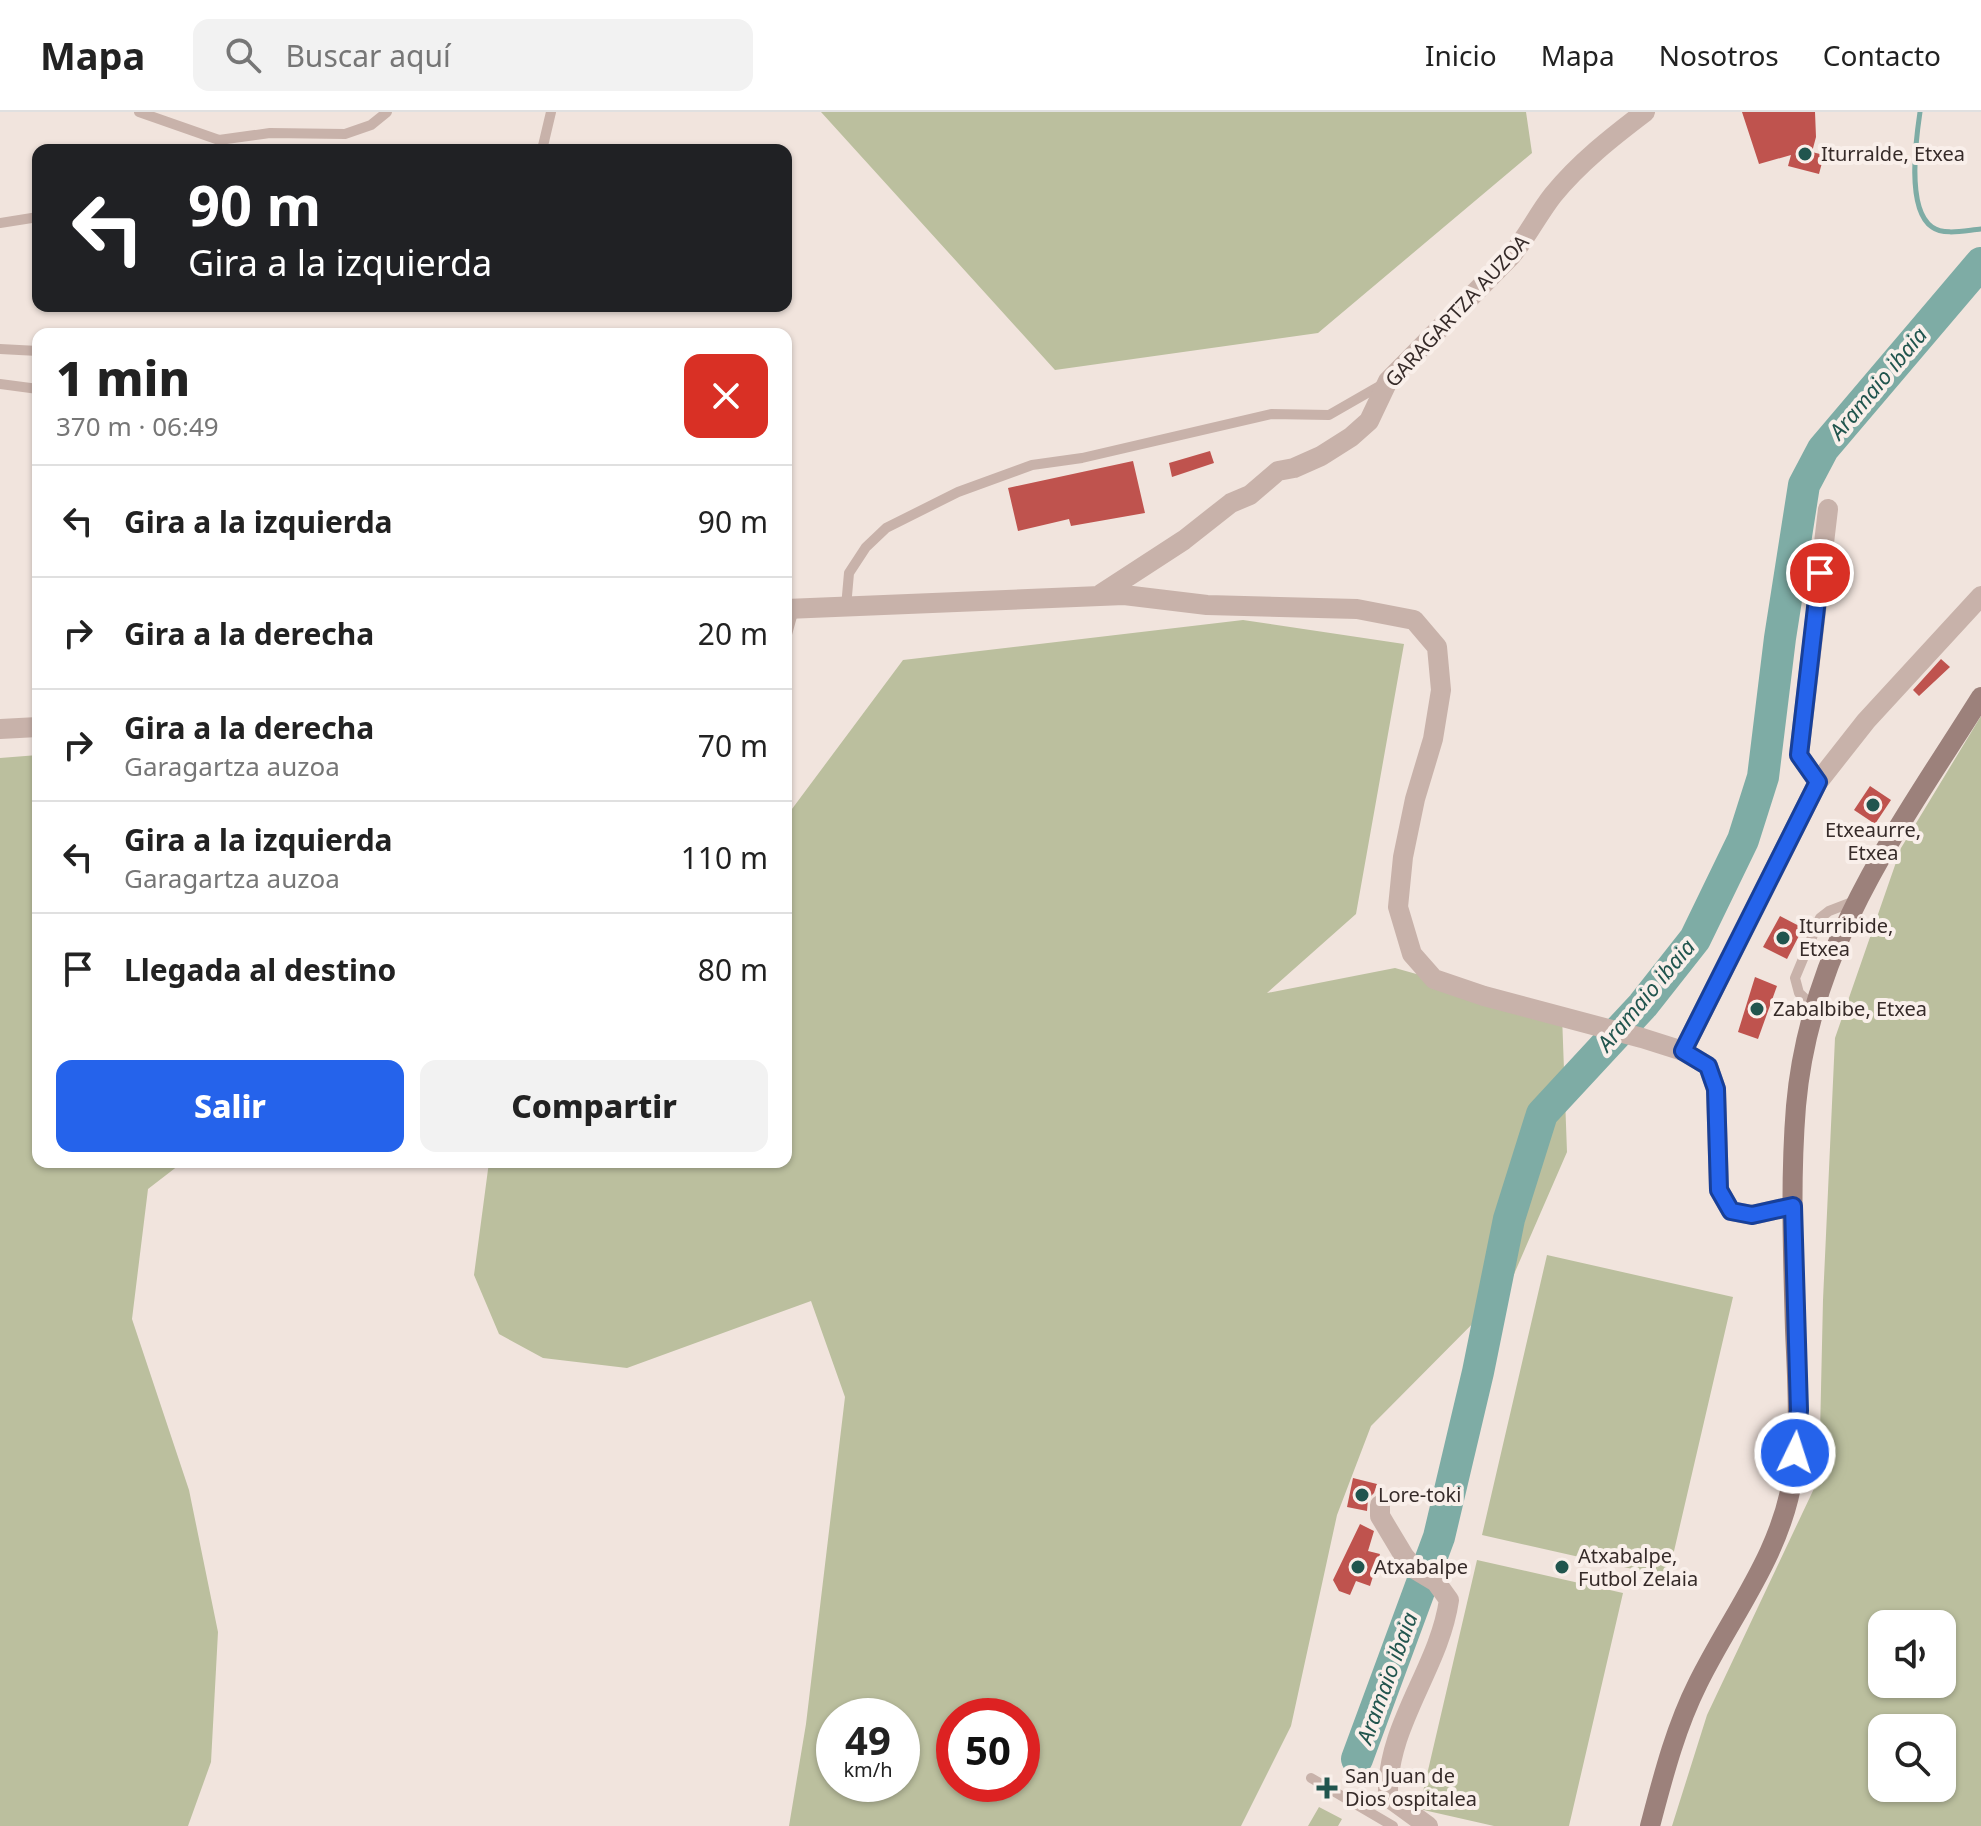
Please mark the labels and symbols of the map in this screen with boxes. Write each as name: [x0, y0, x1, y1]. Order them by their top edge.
place label: Iturralde, Etxea: [1821, 140, 1965, 167]
marker: Iturralde, Etxea: [1796, 145, 1814, 163]
street label: GARAGARTZA AUZOA: [1379, 228, 1535, 393]
water label: Aramaio ibaia: [1820, 320, 1933, 446]
pin: [1786, 539, 1854, 607]
marker: Etxeaurre, Etxea: [1864, 796, 1882, 814]
place label: Etxeaurre, Etxea: [1825, 816, 1921, 866]
place label: Iturribide, Etxea: [1799, 912, 1893, 962]
marker: Iturribide, Etxea: [1774, 929, 1792, 947]
water label: Aramaio ibaia: [1588, 932, 1701, 1058]
place label: Zabalbibe, Etxea: [1773, 995, 1927, 1022]
marker: Zabalbibe, Etxea: [1748, 1000, 1766, 1018]
position arrow: [1753, 1411, 1837, 1495]
place label: Lore-toki: [1378, 1481, 1461, 1508]
marker: Lore-toki: [1353, 1486, 1371, 1504]
place label: Atxabalpe, Futbol Zelaia: [1578, 1542, 1698, 1592]
place label: Atxabalpe: [1374, 1553, 1468, 1580]
marker: Atxabalpe: [1349, 1558, 1367, 1576]
marker: Atxabalpe, Futbol Zelaia: [1553, 1558, 1571, 1576]
water label: Aramaio ibaia: [1348, 1607, 1424, 1749]
speed limit sign: 50: [936, 1698, 1040, 1802]
place label: San Juan de Dios ospitalea: [1345, 1762, 1477, 1812]
marker: San Juan de Dios ospitalea: [1316, 1777, 1338, 1799]

